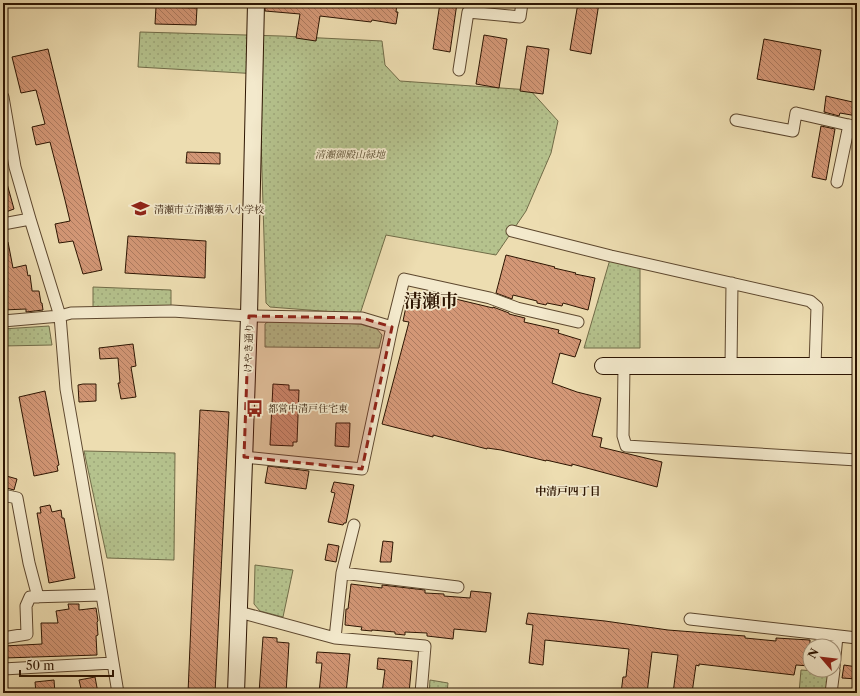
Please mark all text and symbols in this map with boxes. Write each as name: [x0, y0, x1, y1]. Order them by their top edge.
park label: 清瀬御殿山緑地: [315, 148, 386, 161]
school or university icon: 清瀬市立清瀬第八小学校: [131, 199, 151, 219]
place label: 清瀬市立清瀬第八小学校: [154, 203, 264, 216]
district label: 清瀬市: [404, 290, 458, 312]
street label: けやき通り: [241, 323, 256, 373]
bus stop icon: 都営中清戸住宅東: [245, 398, 265, 418]
place label: 都営中清戸住宅東: [268, 402, 348, 415]
district label: 中清戸四丁目: [535, 484, 601, 498]
north arrow: [802, 638, 842, 678]
text: N: [805, 645, 822, 661]
scale bar: [20, 652, 113, 678]
text: 50 m: [26, 658, 55, 673]

